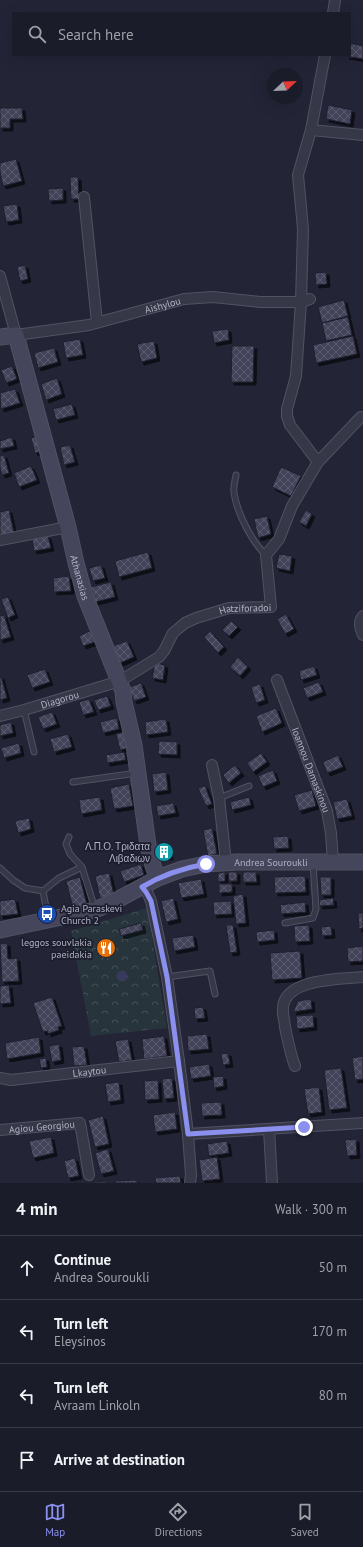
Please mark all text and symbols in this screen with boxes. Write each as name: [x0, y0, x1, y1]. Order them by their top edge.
search box: [12, 12, 351, 56]
icon: search: [26, 23, 48, 45]
text: Search here: [58, 25, 134, 44]
north arrow: [267, 68, 303, 104]
street label: Aishylou: [143, 294, 182, 316]
street label: Athanasias: [68, 554, 92, 602]
street label: Hatziforadoi: [217, 600, 271, 617]
street label: Diagorou: [39, 687, 80, 711]
street label: Ioannou Damaskinou: [289, 725, 333, 814]
place label: Λ.Π.Ο. Τριδατα Λιβαδιων: [85, 840, 150, 865]
building icon: Λ.Π.Ο. Τριδατα Λιβαδιων: [153, 841, 175, 863]
route start: [197, 855, 215, 873]
street label: Andrea Souroukli: [234, 856, 308, 869]
place label: Agia Paraskevi Church 2: [61, 902, 122, 927]
bus stop icon: Agia Paraskevi Church 2: [36, 903, 58, 925]
place label: leggos souvlakia paeidakia: [21, 936, 92, 961]
restaurant icon: leggos souvlakia paeidakia: [95, 937, 117, 959]
street label: Lkaytou: [72, 1063, 107, 1079]
street label: Agiou Georgiou: [8, 1117, 75, 1136]
route end: [295, 1118, 313, 1136]
text: 4 min: [16, 1198, 57, 1220]
text: Walk · 300 m: [275, 1201, 347, 1218]
text: Continue: [54, 1250, 111, 1269]
icon: ahead: [16, 1257, 38, 1279]
text: 50 m: [319, 1259, 347, 1276]
text: Andrea Souroukli: [54, 1269, 149, 1286]
text: Turn left: [54, 1314, 108, 1333]
icon: left: [16, 1321, 38, 1343]
text: 170 m: [312, 1323, 347, 1340]
text: Eleysinos: [54, 1333, 106, 1350]
text: Turn left: [54, 1378, 108, 1397]
icon: left: [16, 1385, 38, 1407]
text: 80 m: [319, 1387, 347, 1404]
text: Avraam Linkoln: [54, 1397, 140, 1414]
icon: arrive: [16, 1449, 38, 1471]
text: Arrive at destination: [54, 1450, 185, 1469]
tab: Map: [44, 1501, 66, 1539]
tab: Directions: [155, 1501, 202, 1539]
tab: Saved: [291, 1501, 319, 1539]

